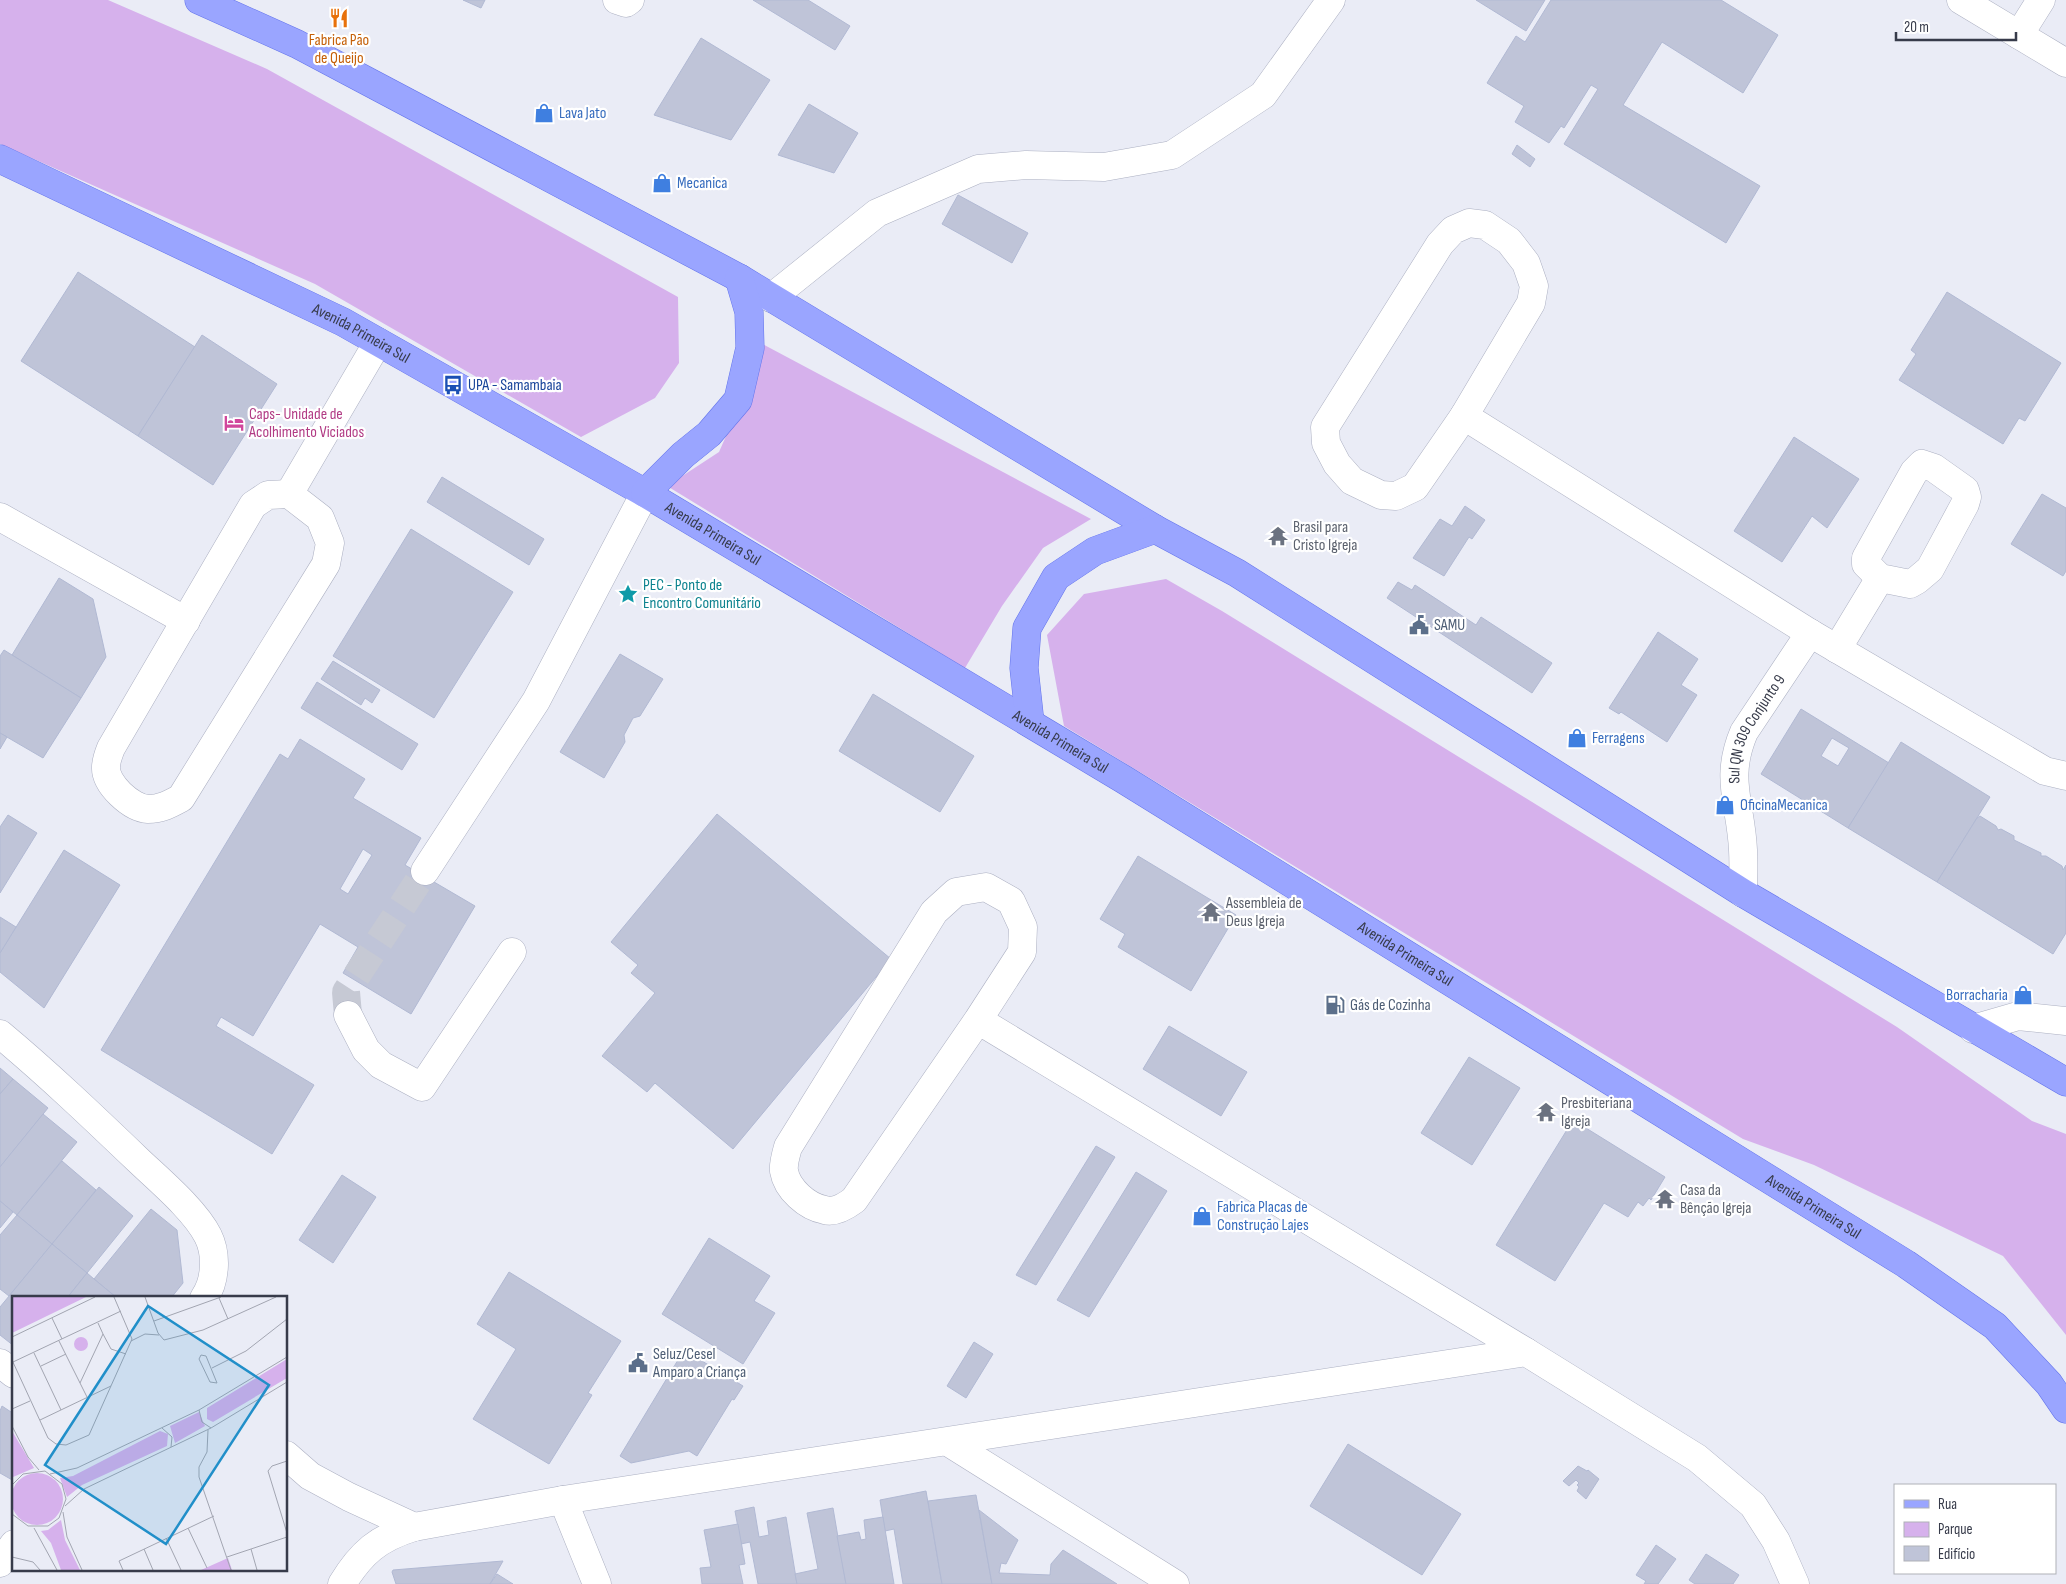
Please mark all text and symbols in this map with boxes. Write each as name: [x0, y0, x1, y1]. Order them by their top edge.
restaurant icon: Fabrica Pão de Queijo: [328, 7, 350, 29]
scale bar: [1896, 10, 2016, 42]
text: 20 m: [1904, 18, 1929, 37]
place label: Fabrica Pão de Queijo: [309, 31, 369, 68]
shop icon: Lava Jato: [533, 102, 555, 124]
place label: Lava Jato: [559, 104, 606, 123]
shop icon: Mecanica: [651, 172, 673, 194]
place label: Mecanica: [677, 174, 727, 193]
street label: Avenida Primeira Sul: [308, 299, 413, 367]
bus stop icon: UPA - Samambaia: [442, 374, 464, 396]
place label: UPA - Samambaia: [468, 376, 562, 395]
place label: Caps- Unidade de Acolhimento Viciados: [248, 405, 364, 442]
hotel icon: Caps- Unidade de Acolhimento Viciados: [223, 412, 245, 434]
street label: Avenida Primeira Sul: [661, 497, 764, 570]
place label: Brasil para Cristo Igreja: [1293, 518, 1357, 555]
temple icon: Brasil para Cristo Igreja: [1267, 525, 1289, 547]
place label: PEC - Ponto de Encontro Comunitário: [643, 576, 761, 613]
place icon: PEC - Ponto de Encontro Comunitário: [617, 583, 639, 605]
public building icon: SAMU: [1408, 614, 1430, 636]
place label: SAMU: [1434, 616, 1465, 635]
street label: Sul QN 309 Conjunto 9: [1725, 671, 1789, 784]
street label: Avenida Primeira Sul: [1008, 705, 1112, 778]
shop icon: Ferragens: [1566, 727, 1588, 749]
place label: Ferragens: [1592, 729, 1645, 748]
shop icon: OficinaMecanica: [1714, 794, 1736, 816]
place label: OficinaMecanica: [1740, 796, 1828, 815]
place label: Assembleia de Deus Igreja: [1225, 894, 1302, 931]
temple icon: Assembleia de Deus Igreja: [1200, 901, 1222, 923]
street label: Avenida Primeira Sul: [1354, 917, 1456, 990]
shop icon: Borracharia: [2012, 984, 2034, 1006]
place label: Borracharia: [1946, 986, 2008, 1005]
fuel station icon: Gás de Cozinha: [1324, 994, 1346, 1016]
place label: Gás de Cozinha: [1350, 996, 1431, 1015]
place label: Presbiteriana Igreja: [1561, 1094, 1632, 1131]
temple icon: Presbiteriana Igreja: [1535, 1101, 1557, 1123]
street label: Avenida Primeira Sul: [1762, 1170, 1864, 1243]
place label: Casa da Bênção Igreja: [1680, 1181, 1751, 1218]
temple icon: Casa da Bênção Igreja: [1654, 1188, 1676, 1210]
place label: Fabrica Placas de Construção Lajes: [1217, 1198, 1309, 1235]
shop icon: Fabrica Placas de Construção Lajes: [1191, 1205, 1213, 1227]
inset map: [12, 1296, 288, 1572]
place label: Seluz/Cesel Amparo a Criança: [652, 1345, 746, 1382]
public building icon: Seluz/Cesel Amparo a Criança: [627, 1352, 649, 1374]
legend: [1894, 1484, 2056, 1574]
text: Rua: [1938, 1495, 1957, 1514]
text: Parque: [1938, 1520, 1973, 1539]
text: Edifício: [1938, 1545, 1975, 1564]

